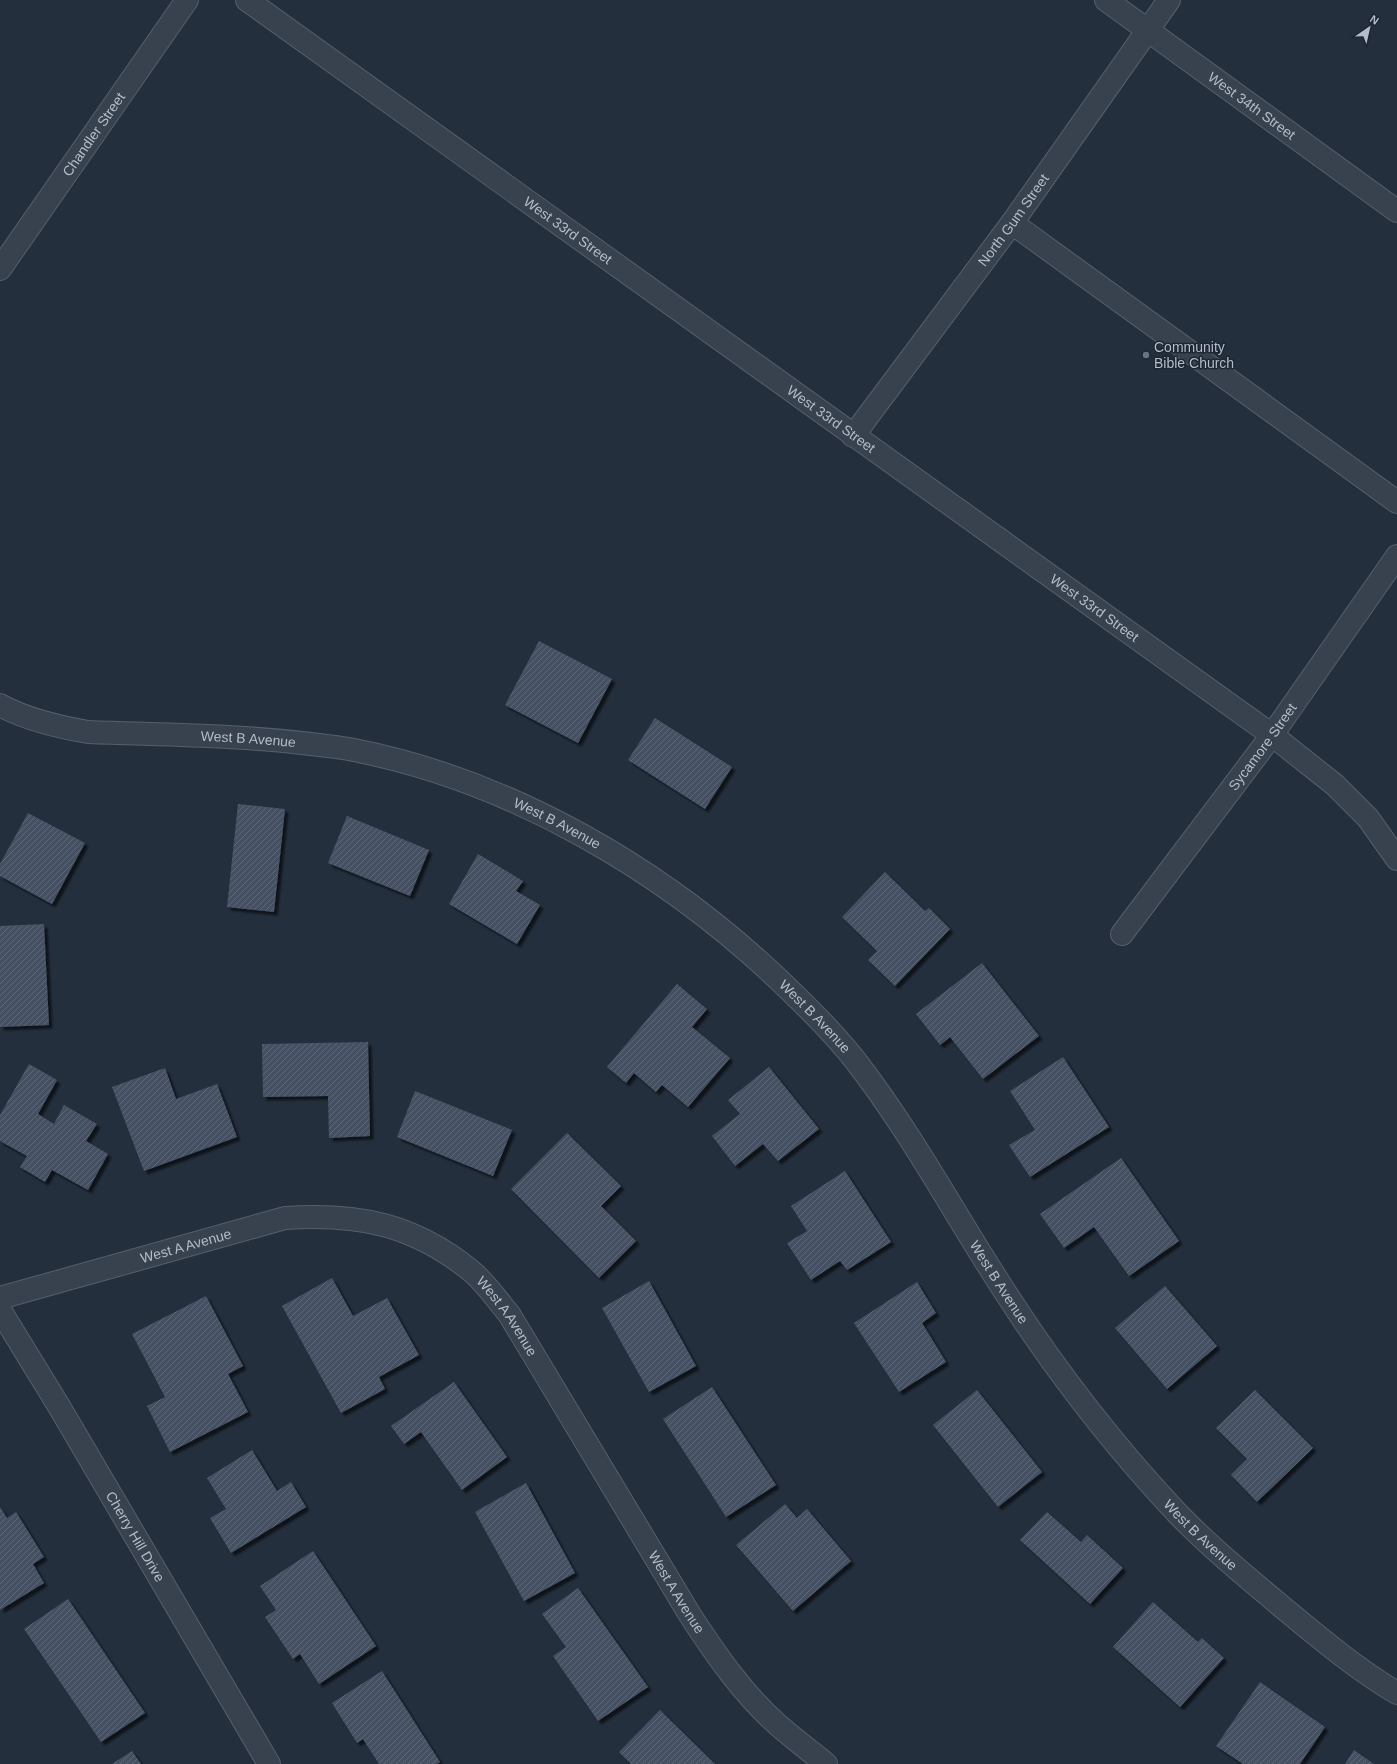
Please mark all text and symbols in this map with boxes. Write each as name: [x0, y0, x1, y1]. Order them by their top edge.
north arrow: [1349, 8, 1389, 48]
text: N: [1368, 13, 1381, 27]
street label: West 34th Street: [1205, 69, 1299, 143]
street label: Chandler Street: [59, 89, 128, 179]
street label: North Gum Street: [975, 171, 1052, 269]
street label: West 33rd Street: [521, 193, 615, 267]
place label: Community Bible Church: [1154, 339, 1234, 371]
marker: Community Bible Church: [1141, 350, 1151, 360]
street label: West 33rd Street: [784, 382, 879, 456]
street label: West 33rd Street: [1047, 571, 1142, 645]
street label: Sycamore Street: [1225, 700, 1300, 794]
street label: West B Avenue: [200, 728, 297, 750]
street label: West B Avenue: [511, 794, 604, 852]
street label: West B Avenue: [776, 977, 854, 1056]
street label: West A Avenue: [139, 1225, 233, 1266]
street label: West B Avenue: [967, 1238, 1032, 1327]
street label: West A Avenue: [474, 1273, 540, 1359]
street label: Cherry Hill Drive: [103, 1489, 168, 1585]
street label: West B Avenue: [1161, 1496, 1241, 1574]
street label: West A Avenue: [645, 1548, 708, 1637]

